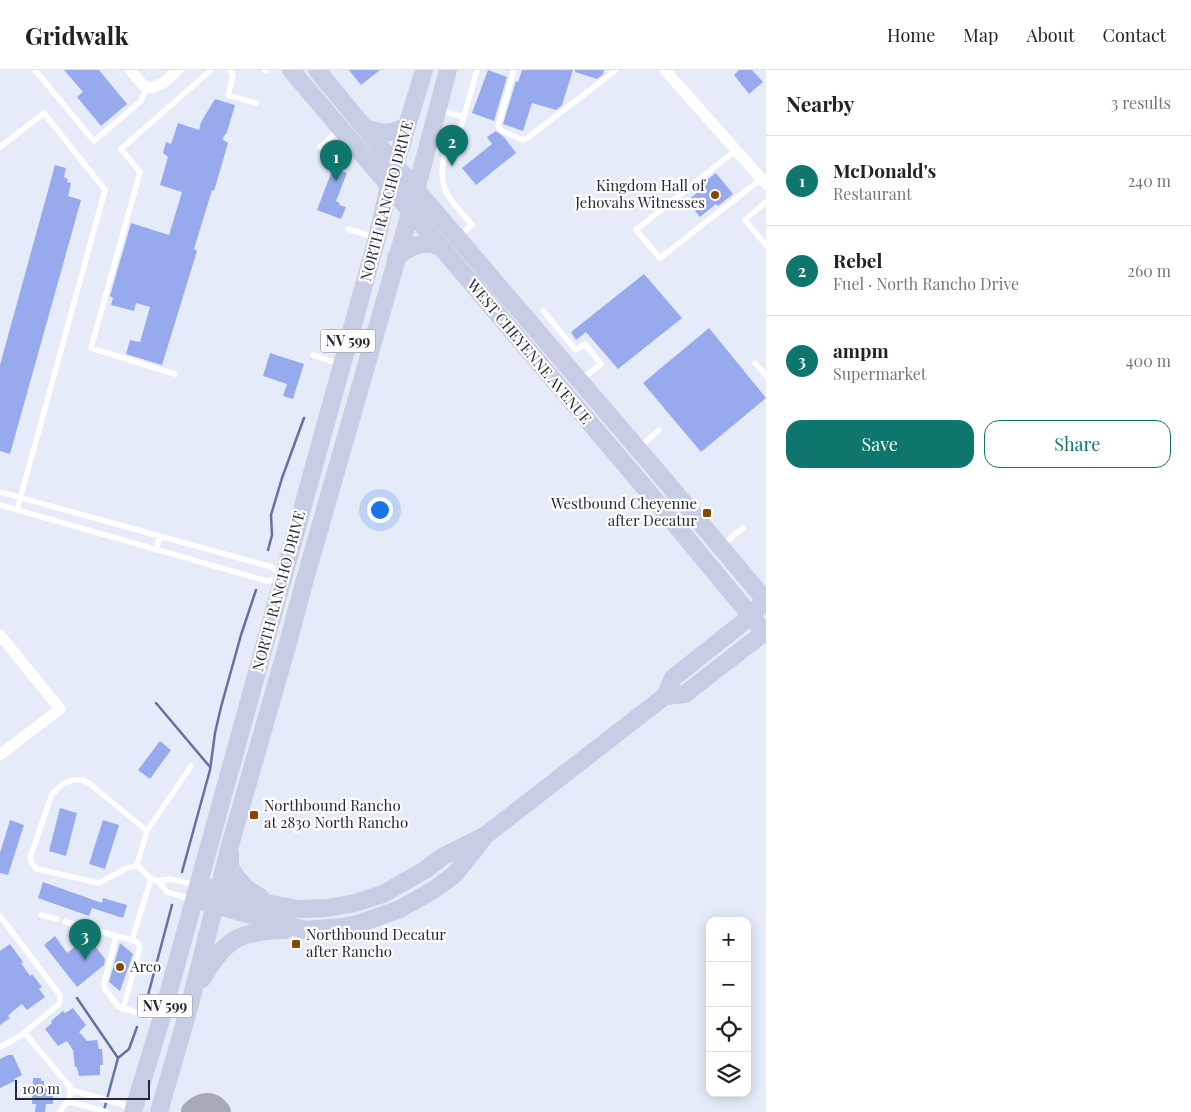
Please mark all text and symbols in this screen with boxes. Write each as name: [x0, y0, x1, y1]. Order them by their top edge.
text: Gridwalk: [25, 19, 128, 51]
text: Home: [887, 23, 935, 47]
text: Map: [963, 23, 998, 47]
text: About: [1026, 23, 1075, 47]
text: Contact: [1103, 23, 1166, 47]
text: Nearby: [786, 89, 855, 117]
text: 3 results: [1111, 92, 1171, 113]
street label: NORTH RANCHO DRIVE: [355, 118, 417, 283]
pin: 2: [436, 125, 468, 166]
pin: 1: [320, 140, 352, 181]
text: McDonald's: [833, 157, 936, 183]
text: 1: [799, 170, 805, 191]
text: 240 m: [1128, 170, 1171, 191]
place label: Kingdom Hall of Jehovahs Witnesses: [574, 175, 706, 212]
text: Restaurant: [833, 183, 912, 204]
marker: Kingdom Hall of Jehovahs Witnesses: [709, 189, 721, 201]
text: Rebel: [833, 247, 882, 273]
text: 2: [798, 260, 806, 281]
text: 260 m: [1127, 260, 1171, 281]
text: Fuel · North Rancho Drive: [833, 273, 1019, 294]
street label: WEST CHEYENNE AVENUE: [463, 274, 596, 428]
road number: NV 599: [320, 330, 376, 352]
text: ampm: [833, 337, 889, 363]
text: 3: [798, 350, 806, 371]
text: 400 m: [1126, 350, 1171, 371]
text: Supermarket: [833, 363, 927, 384]
button: Save: [786, 420, 974, 468]
button: Share: [984, 420, 1171, 468]
place label: Westbound Cheyenne after Decatur: [550, 493, 697, 530]
your location: [367, 497, 393, 523]
marker: Westbound Cheyenne after Decatur: [701, 507, 713, 519]
street label: NORTH RANCHO DRIVE: [247, 508, 309, 673]
place label: Northbound Rancho at 2830 North Rancho: [264, 795, 408, 832]
marker: Northbound Rancho at 2830 North Rancho: [248, 809, 260, 821]
map controls: [706, 917, 751, 1097]
button: +: [706, 917, 751, 962]
pin: 3: [69, 919, 101, 960]
place label: Northbound Decatur after Rancho: [306, 924, 446, 961]
marker: Northbound Decatur after Rancho: [290, 938, 302, 950]
place label: Arco: [129, 956, 161, 976]
marker: Arco: [114, 961, 126, 973]
button: −: [706, 962, 751, 1007]
road number: NV 599: [138, 994, 192, 1018]
button: locate: [706, 1007, 751, 1052]
button: layers: [706, 1052, 751, 1097]
scale bar: [15, 1077, 150, 1100]
text: 100 m: [22, 1079, 60, 1098]

